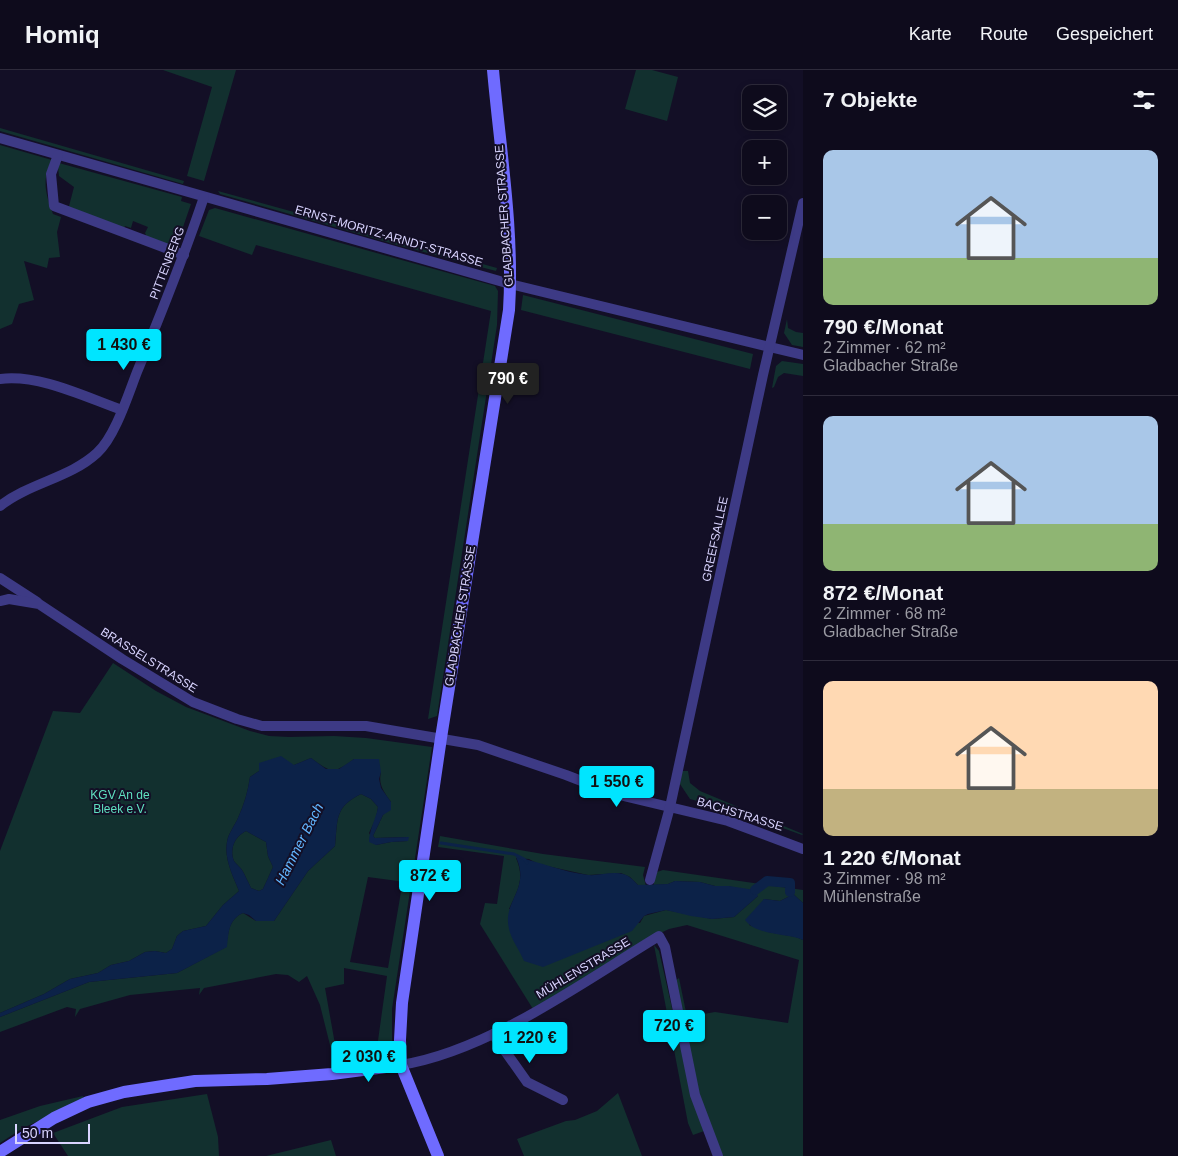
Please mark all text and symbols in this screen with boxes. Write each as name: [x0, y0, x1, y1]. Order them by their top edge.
text: Homiq: [25, 21, 100, 48]
text: Karte: [909, 24, 952, 44]
text: Route: [980, 24, 1028, 44]
text: Gespeichert: [1056, 24, 1153, 44]
map controls: [742, 85, 787, 240]
button: layers: [742, 85, 787, 130]
icon: filters: [1130, 86, 1158, 114]
text: 7 Objekte: [823, 88, 918, 111]
button: +: [742, 140, 787, 185]
street label: GLADBACHER STRASSE: [492, 145, 516, 287]
icon: home: [946, 183, 1036, 273]
button: −: [742, 195, 787, 240]
street label: ERNST-MORITZ-ARNDT-STRASSE: [294, 202, 484, 270]
street label: PITTENBERG: [147, 225, 187, 301]
text: 790 €/Monat: [823, 315, 943, 338]
pin: 1 430 €: [78, 328, 170, 371]
text: 1 430 €: [97, 336, 151, 353]
text: 2 Zimmer · 62 m²: [823, 339, 946, 356]
text: Gladbacher Straße: [823, 357, 958, 374]
pin: 790 €: [473, 362, 543, 405]
text: 790 €: [488, 370, 528, 387]
icon: home: [946, 448, 1036, 538]
street label: GREEFSALLEE: [699, 495, 731, 583]
street label: GLADBACHER STRASSE: [442, 545, 478, 687]
text: 872 €/Monat: [823, 581, 943, 604]
text: 2 Zimmer · 68 m²: [823, 605, 946, 622]
text: Gladbacher Straße: [823, 623, 958, 640]
street label: BRASSELSTRASSE: [98, 625, 200, 695]
icon: home: [946, 713, 1036, 803]
pin: 1 550 €: [571, 766, 663, 808]
text: 1 550 €: [590, 773, 644, 790]
park label: KGV An de Bleek e.V.: [90, 788, 150, 816]
street label: BACHSTRASSE: [695, 794, 785, 834]
water label: Hammer Bach: [272, 800, 327, 887]
text: 1 220 €/Monat: [823, 846, 961, 869]
pin: 872 €: [395, 860, 465, 902]
text: 872 €: [410, 867, 450, 884]
text: 3 Zimmer · 98 m²: [823, 870, 946, 887]
text: Mühlenstraße: [823, 888, 921, 905]
street label: MÜHLENSTRASSE: [534, 935, 632, 1001]
pin: 720 €: [639, 1010, 709, 1052]
text: 720 €: [654, 1017, 694, 1034]
pin: 1 220 €: [484, 1022, 576, 1064]
text: 1 220 €: [503, 1029, 557, 1046]
pin: 2 030 €: [323, 1040, 415, 1083]
text: 2 030 €: [342, 1048, 396, 1065]
scale bar: [15, 1121, 90, 1144]
text: 50 m: [22, 1125, 53, 1141]

